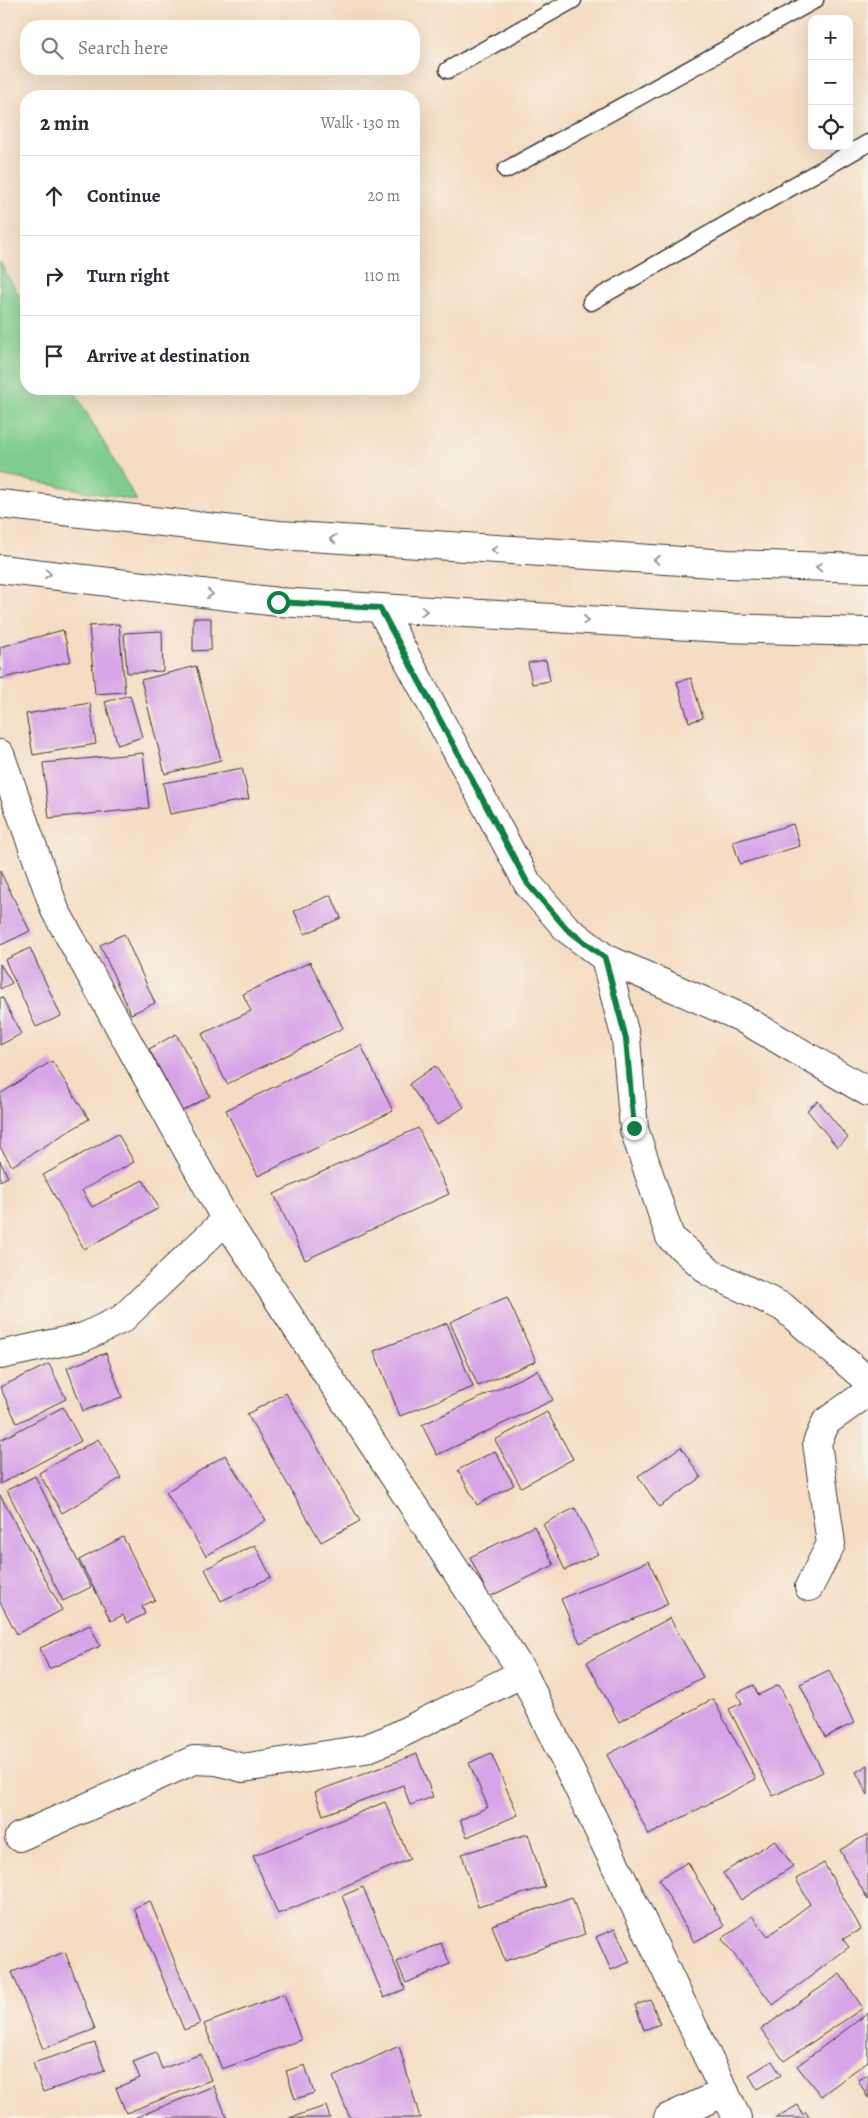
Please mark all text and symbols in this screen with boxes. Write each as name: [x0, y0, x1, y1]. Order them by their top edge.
map controls: [808, 15, 853, 150]
button: +: [808, 15, 853, 60]
search box: [20, 20, 420, 75]
icon: search: [38, 34, 66, 62]
text: Search here: [78, 35, 168, 61]
button: −: [808, 60, 853, 105]
button: locate: [808, 105, 853, 150]
text: 2 min: [40, 109, 89, 137]
text: Walk · 130 m: [320, 112, 400, 134]
icon: ahead: [40, 182, 68, 210]
text: Continue: [87, 183, 161, 209]
text: 20 m: [367, 185, 400, 207]
icon: right: [40, 262, 68, 290]
text: Turn right: [87, 263, 169, 289]
text: 110 m: [364, 265, 400, 287]
icon: arrive: [40, 342, 68, 370]
text: Arrive at destination: [87, 343, 250, 369]
one-way arrow: [328, 533, 336, 544]
one-way arrow: [490, 544, 498, 555]
one-way arrow: [653, 554, 661, 565]
one-way arrow: [815, 561, 823, 572]
one-way arrow: [45, 568, 53, 579]
one-way arrow: [206, 588, 214, 599]
route start: [267, 591, 290, 614]
one-way arrow: [420, 605, 428, 616]
one-way arrow: [582, 615, 590, 626]
route end: [623, 1117, 646, 1140]

